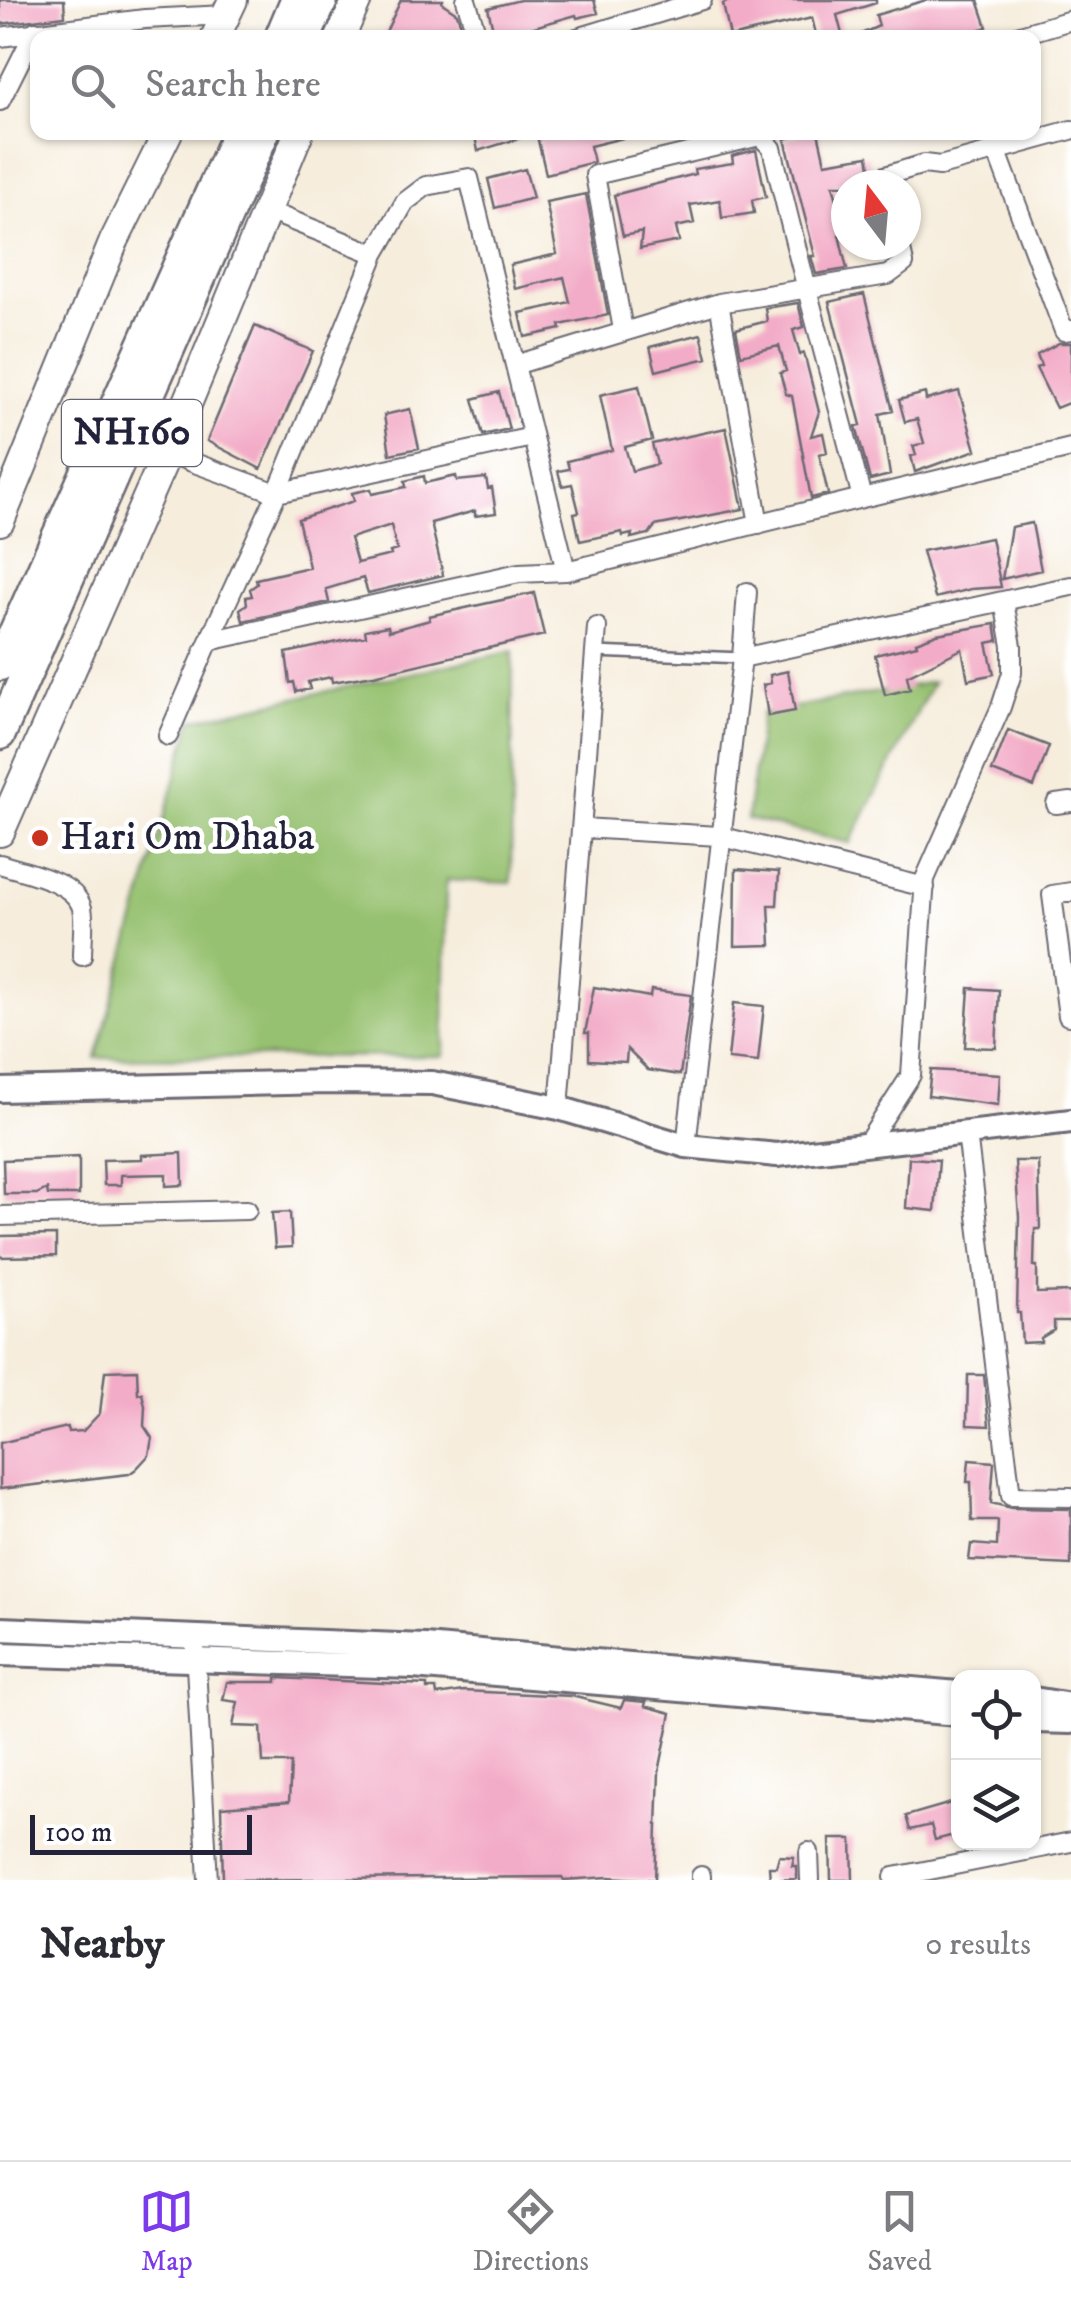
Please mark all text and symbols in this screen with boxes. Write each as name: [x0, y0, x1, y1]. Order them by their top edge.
search box: [30, 30, 1041, 140]
icon: search: [65, 58, 120, 113]
text: Search here: [145, 61, 321, 109]
north arrow: [831, 170, 921, 260]
road number: NH160: [62, 400, 202, 466]
place label: Hari Om Dhaba: [60, 813, 315, 863]
marker: Hari Om Dhaba: [29, 827, 51, 849]
map controls: [951, 1670, 1041, 1850]
button: locate: [951, 1670, 1041, 1760]
button: layers: [951, 1760, 1041, 1850]
scale bar: [30, 1810, 252, 1854]
text: 100 m: [45, 1815, 112, 1850]
text: Nearby: [40, 1919, 164, 1971]
text: 0 results: [925, 1925, 1031, 1965]
tab: Map: [139, 2184, 194, 2279]
tab: Directions: [473, 2184, 589, 2279]
tab: Saved: [867, 2184, 932, 2279]

